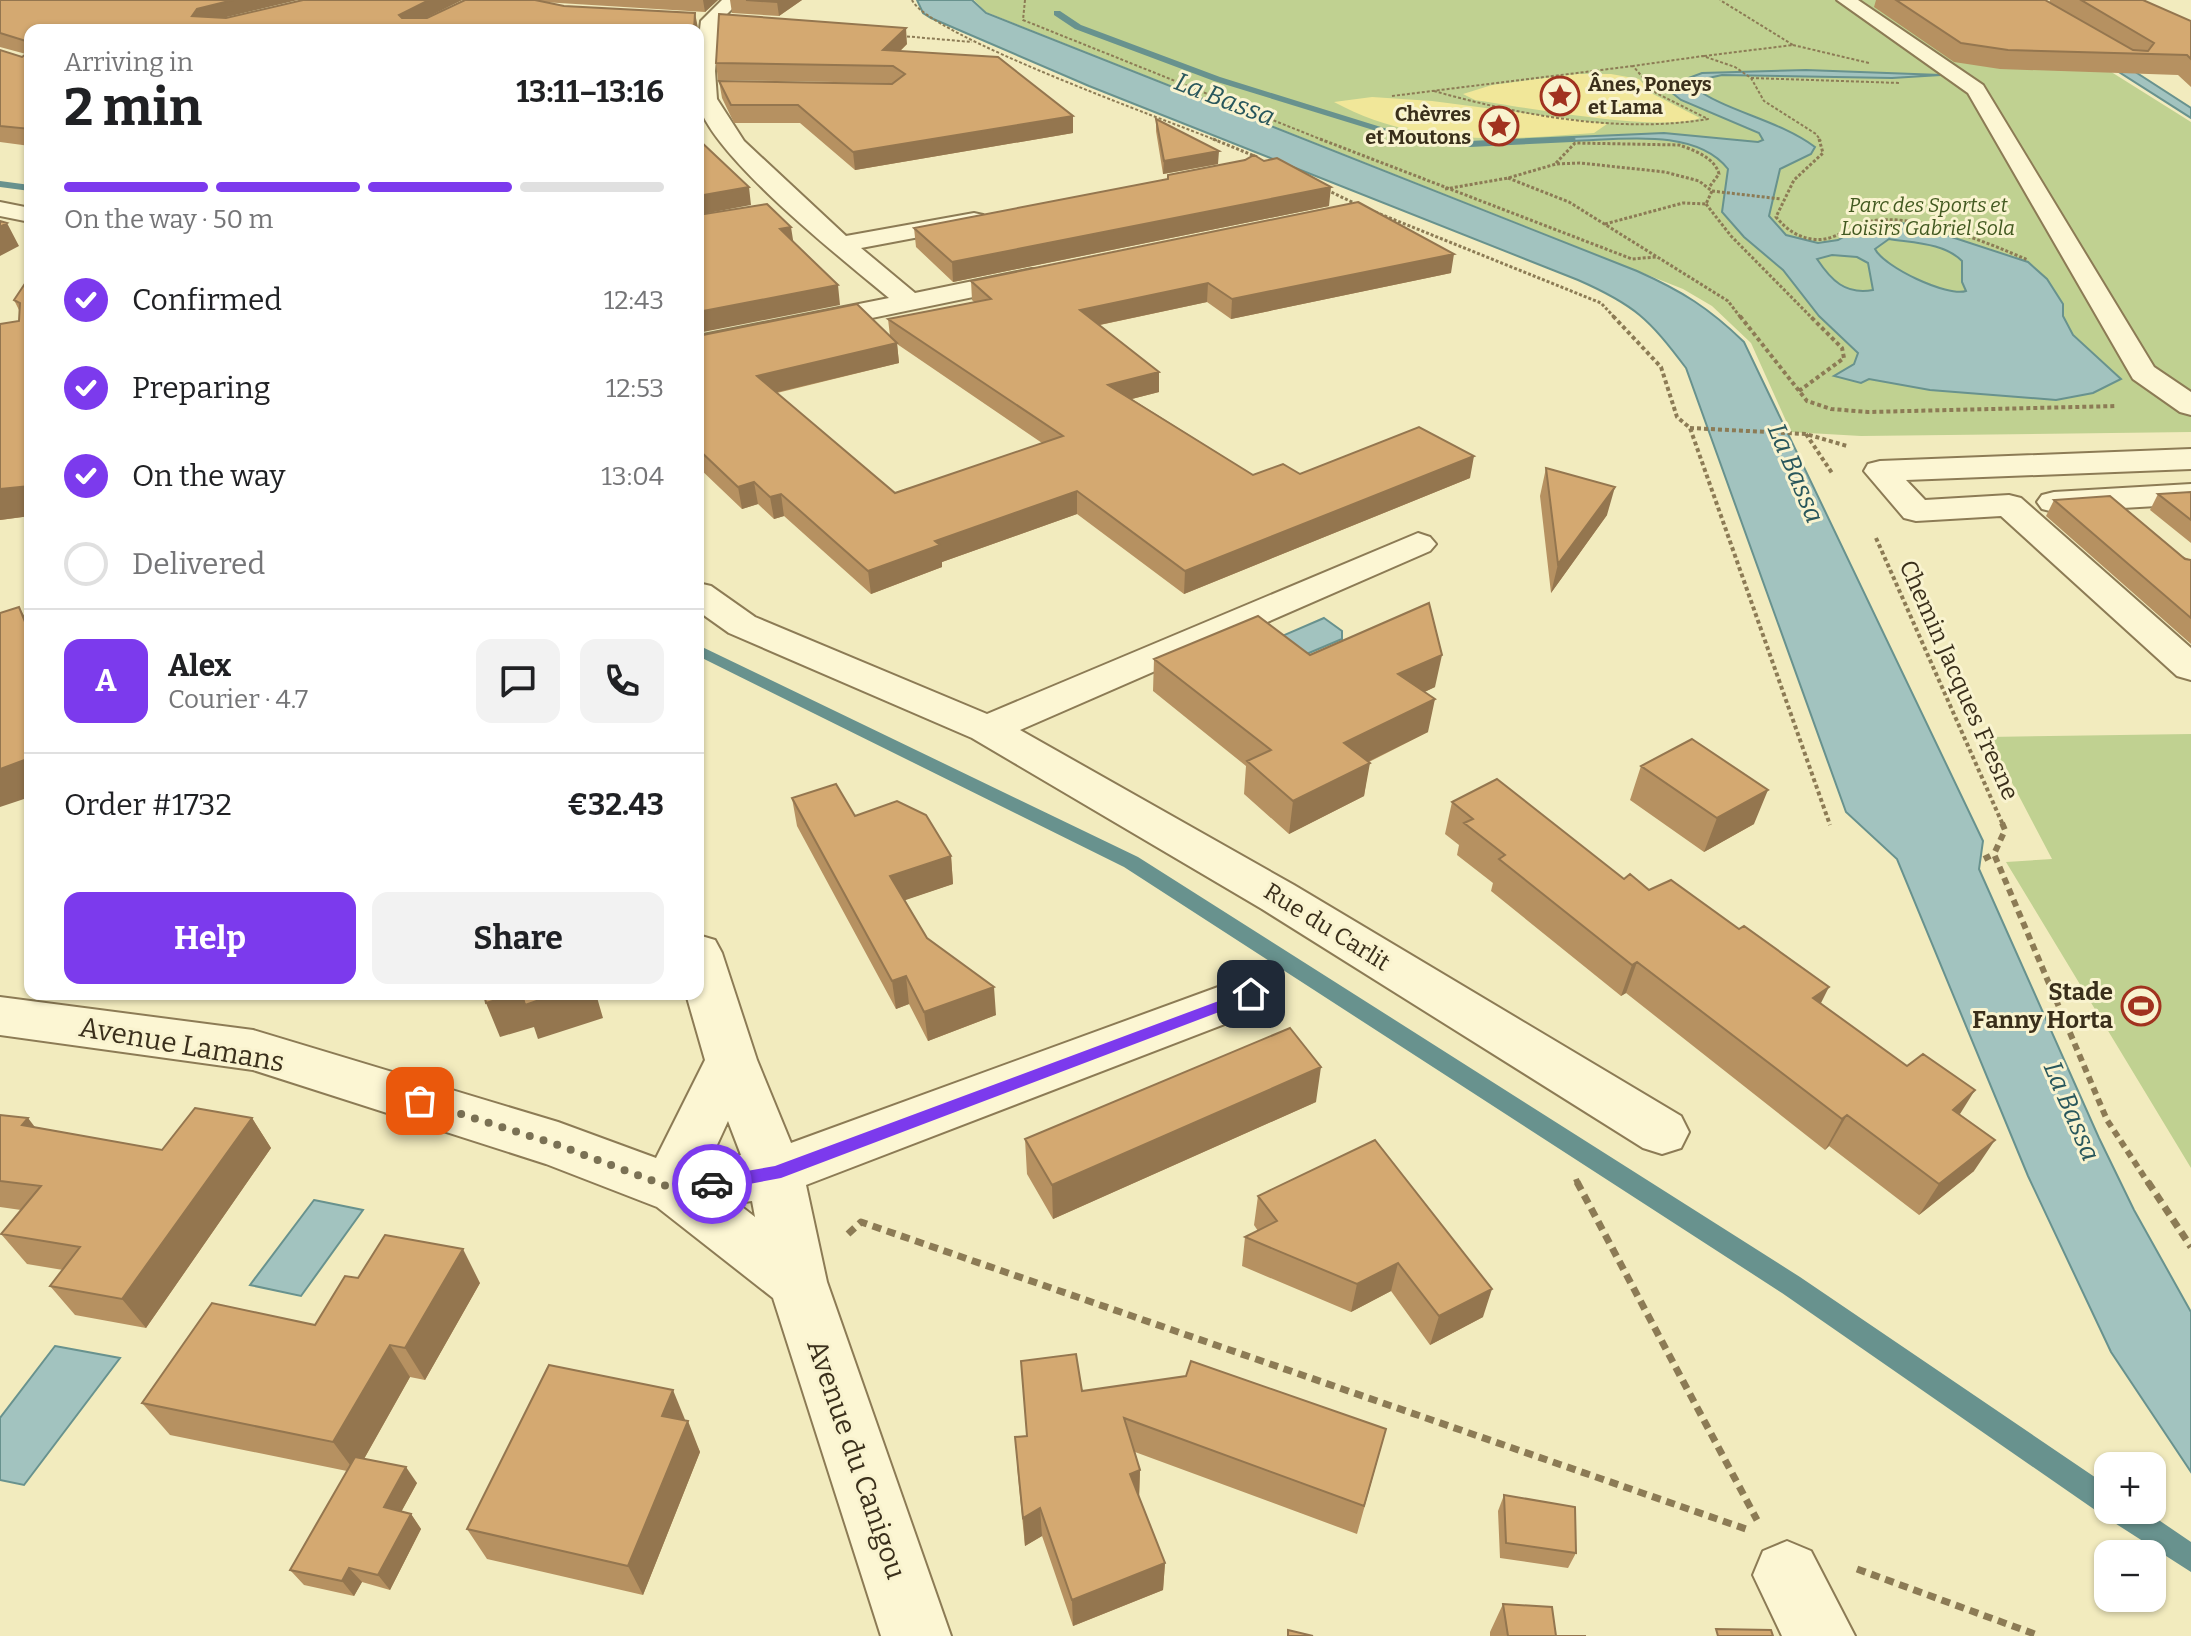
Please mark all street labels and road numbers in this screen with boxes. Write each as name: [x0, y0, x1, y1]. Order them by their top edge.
street label: Chemin Jacques Fresne: [1893, 556, 2025, 804]
street label: Rue du Carlit: [1259, 877, 1395, 977]
street label: Avenue Lamans: [77, 1010, 287, 1079]
street label: Avenue du Canigou: [800, 1335, 913, 1583]

